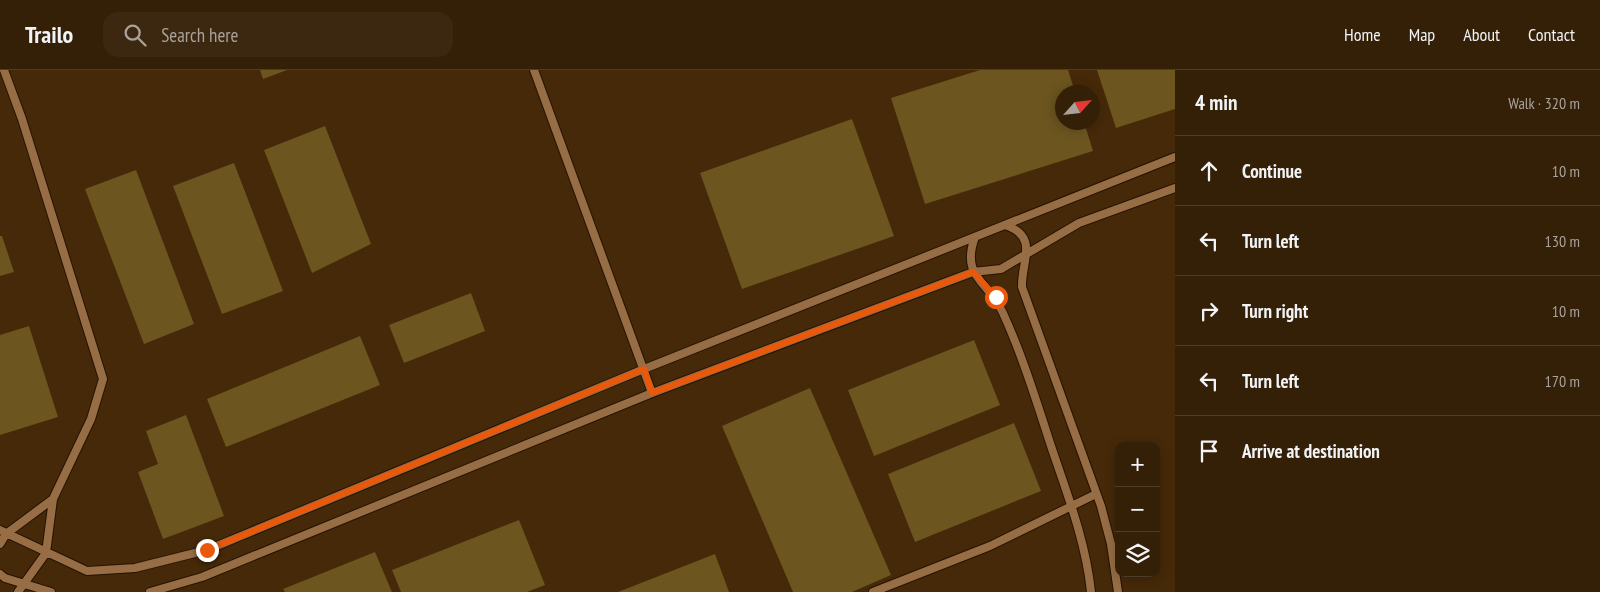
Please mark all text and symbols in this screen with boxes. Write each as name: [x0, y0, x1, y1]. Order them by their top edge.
search box: [103, 12, 453, 57]
text: Trailo: [25, 19, 73, 50]
icon: search: [121, 21, 149, 49]
text: Search here: [161, 23, 238, 47]
text: Home: [1344, 23, 1381, 46]
text: Map: [1409, 23, 1435, 46]
text: About: [1463, 23, 1500, 46]
text: Contact: [1528, 23, 1575, 46]
north arrow: [1055, 85, 1100, 130]
text: 4 min: [1195, 89, 1237, 116]
text: Walk · 320 m: [1508, 93, 1580, 113]
icon: ahead: [1195, 157, 1223, 185]
text: Continue: [1242, 159, 1302, 183]
text: 10 m: [1552, 161, 1580, 181]
icon: left: [1195, 227, 1223, 255]
text: Turn left: [1242, 229, 1299, 253]
text: 130 m: [1545, 231, 1580, 251]
route start: [985, 286, 1008, 309]
icon: right: [1195, 297, 1223, 325]
text: Turn right: [1242, 299, 1308, 323]
text: 10 m: [1552, 301, 1580, 321]
icon: left: [1195, 367, 1223, 395]
text: Turn left: [1242, 369, 1299, 393]
text: 170 m: [1545, 371, 1580, 391]
icon: arrive: [1195, 437, 1223, 465]
text: Arrive at destination: [1242, 439, 1380, 463]
map controls: [1115, 442, 1160, 577]
button: +: [1115, 442, 1160, 487]
button: −: [1115, 487, 1160, 532]
button: layers: [1115, 532, 1160, 577]
route end: [196, 539, 219, 562]

